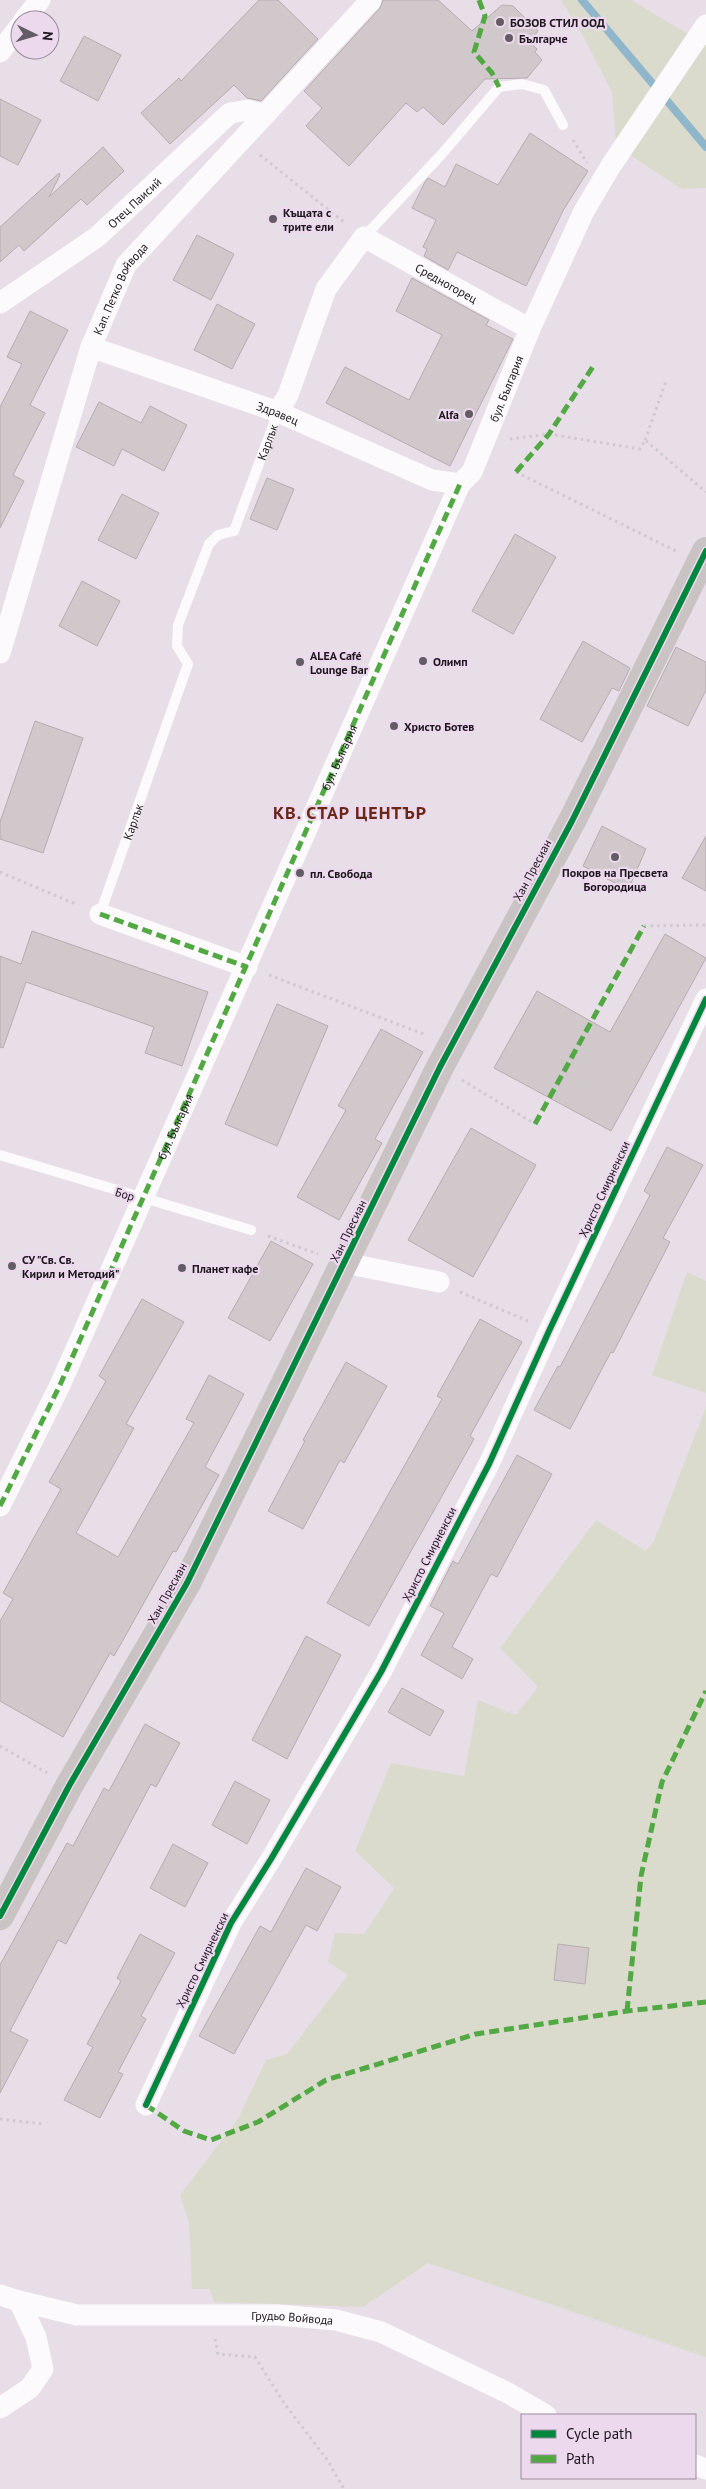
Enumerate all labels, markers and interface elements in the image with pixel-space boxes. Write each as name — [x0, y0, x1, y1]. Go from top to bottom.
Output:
north arrow — [10, 10, 60, 60]
place label: БОЗОВ СТИЛ ООД — [510, 15, 606, 30]
marker: БОЗОВ СТИЛ ООД — [494, 16, 506, 28]
text: N — [39, 31, 57, 42]
place label: Българче — [519, 31, 568, 46]
marker: Българче — [503, 32, 515, 44]
street label: Отец Паисий — [104, 174, 164, 231]
place label: Къщата с трите ели — [283, 205, 334, 234]
marker: Къщата с трите ели — [267, 213, 279, 225]
street label: Кап. Петко Войвода — [90, 239, 151, 337]
street label: Средногорец — [413, 260, 480, 306]
street label: бул. България — [486, 353, 526, 424]
street label: Здравец — [255, 398, 302, 428]
place label: Alfa — [438, 407, 459, 422]
marker: Alfa — [463, 408, 475, 420]
street label: Карлък — [253, 422, 281, 462]
place label: ALEA Café Lounge Bar — [310, 648, 369, 677]
place label: Олимп — [433, 654, 468, 669]
marker: Олимп — [417, 655, 429, 667]
marker: ALEA Café Lounge Bar — [294, 656, 306, 668]
place label: Христо Ботев — [404, 719, 474, 734]
marker: Христо Ботев — [388, 720, 400, 732]
street label: бул. България — [318, 722, 360, 792]
street label: Карлък — [119, 801, 146, 842]
district label: КВ. СТАР ЦЕНТЪР — [273, 801, 427, 824]
street label: Хан Пресиан — [509, 837, 555, 903]
marker: Покров на Пресвета Богородица — [609, 851, 621, 863]
place label: Покров на Пресвета Богородица — [562, 865, 668, 894]
place label: пл. Свобода — [310, 866, 372, 881]
marker: пл. Свобода — [294, 867, 306, 879]
street label: бул. България — [154, 1091, 196, 1162]
street label: Христо Смирненски — [575, 1139, 633, 1239]
street label: Бор — [113, 1184, 137, 1204]
street label: Хан Пресиан — [326, 1197, 370, 1265]
place label: СУ "Св. Св. Кирил и Методий" — [22, 1252, 120, 1281]
marker: СУ "Св. Св. Кирил и Методий" — [6, 1260, 18, 1272]
place label: Планет кафе — [192, 1261, 258, 1276]
marker: Планет кафе — [176, 1262, 188, 1274]
street label: Христо Смирненски — [399, 1504, 459, 1604]
street label: Хан Пресиан — [144, 1560, 190, 1626]
street label: Христо Смирненски — [172, 1910, 232, 2010]
street label: Грудьо Войвода — [251, 2308, 334, 2327]
legend — [521, 2414, 696, 2479]
text: Cycle path — [566, 2424, 632, 2443]
text: Path — [566, 2449, 595, 2468]

